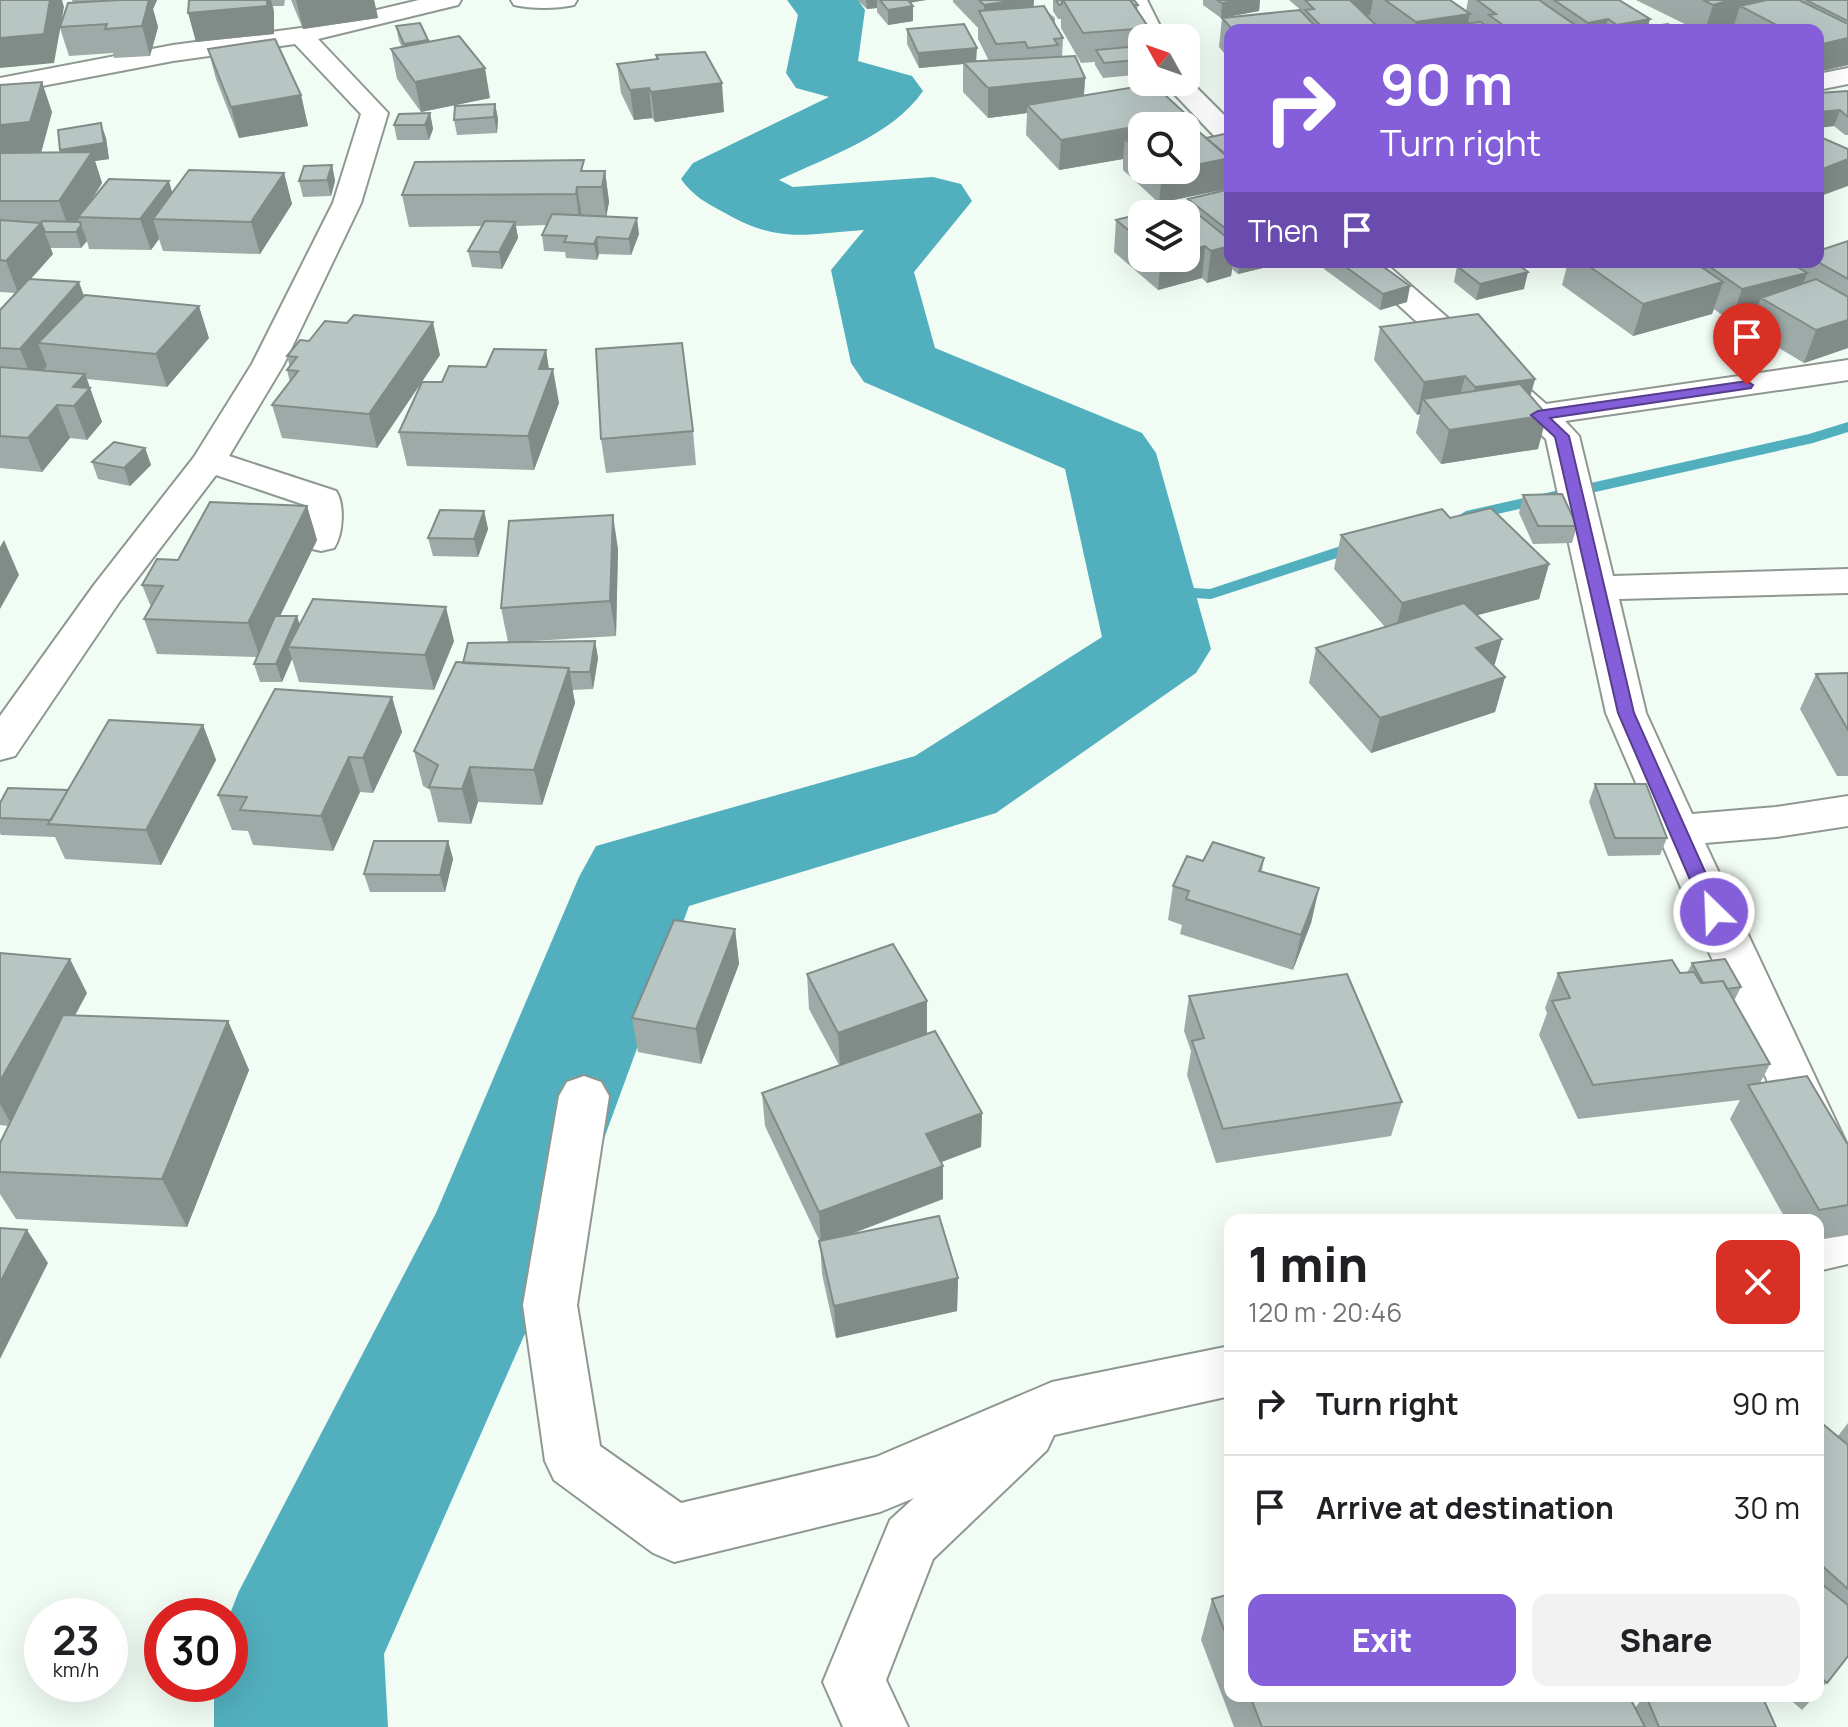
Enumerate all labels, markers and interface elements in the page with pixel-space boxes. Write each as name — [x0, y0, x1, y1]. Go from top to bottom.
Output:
north arrow — [1128, 24, 1200, 96]
map controls — [1128, 24, 1200, 272]
text: 90 m — [1380, 45, 1513, 122]
icon: right — [1248, 56, 1352, 160]
button: search — [1128, 112, 1200, 184]
text: Turn right — [1380, 118, 1541, 167]
button: layers — [1128, 200, 1200, 272]
icon: arrive — [1335, 208, 1379, 252]
text: Then — [1248, 210, 1319, 251]
pin — [1713, 303, 1781, 385]
icon: arrive — [1725, 315, 1769, 359]
position arrow — [1672, 870, 1756, 954]
text: 1 min — [1248, 1231, 1368, 1296]
button: close — [1716, 1240, 1800, 1324]
text: 120 m · 20:46 — [1248, 1294, 1402, 1330]
icon: right — [1248, 1381, 1292, 1425]
text: Turn right — [1316, 1383, 1459, 1424]
text: 90 m — [1732, 1383, 1800, 1424]
icon: arrive — [1248, 1485, 1292, 1529]
text: Arrive at destination — [1316, 1487, 1614, 1528]
text: 30 m — [1734, 1487, 1800, 1528]
button: Exit — [1248, 1594, 1516, 1686]
button: Share — [1532, 1594, 1800, 1686]
speed limit sign: 30 — [144, 1598, 248, 1702]
text: 23 — [52, 1612, 100, 1667]
text: km/h — [53, 1656, 99, 1683]

